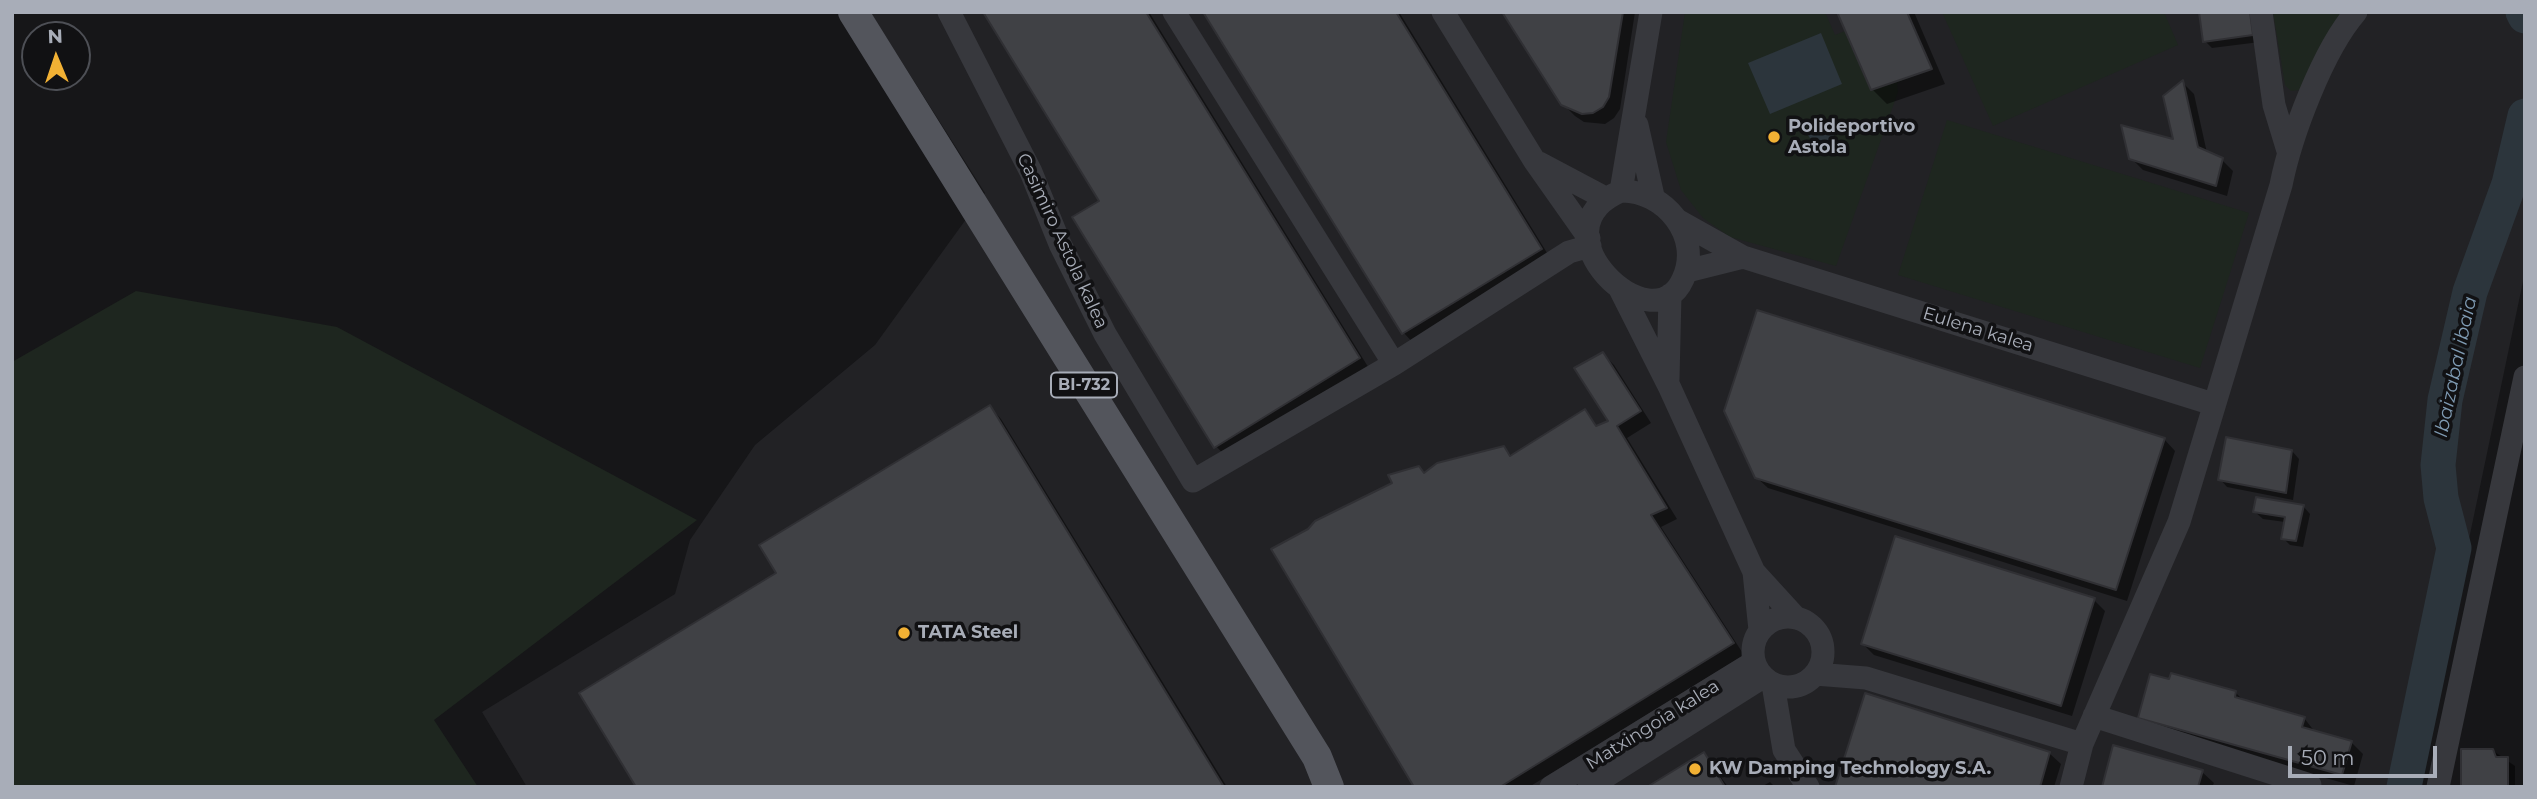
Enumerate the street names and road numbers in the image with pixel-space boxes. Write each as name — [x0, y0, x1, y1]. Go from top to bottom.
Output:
street label: Casimiro Astola kalea — [1012, 150, 1112, 332]
street label: Eulena kalea — [1920, 303, 2036, 357]
road number: BI-732 — [1051, 372, 1117, 398]
street label: Matxingoia kalea — [1582, 675, 1724, 775]

